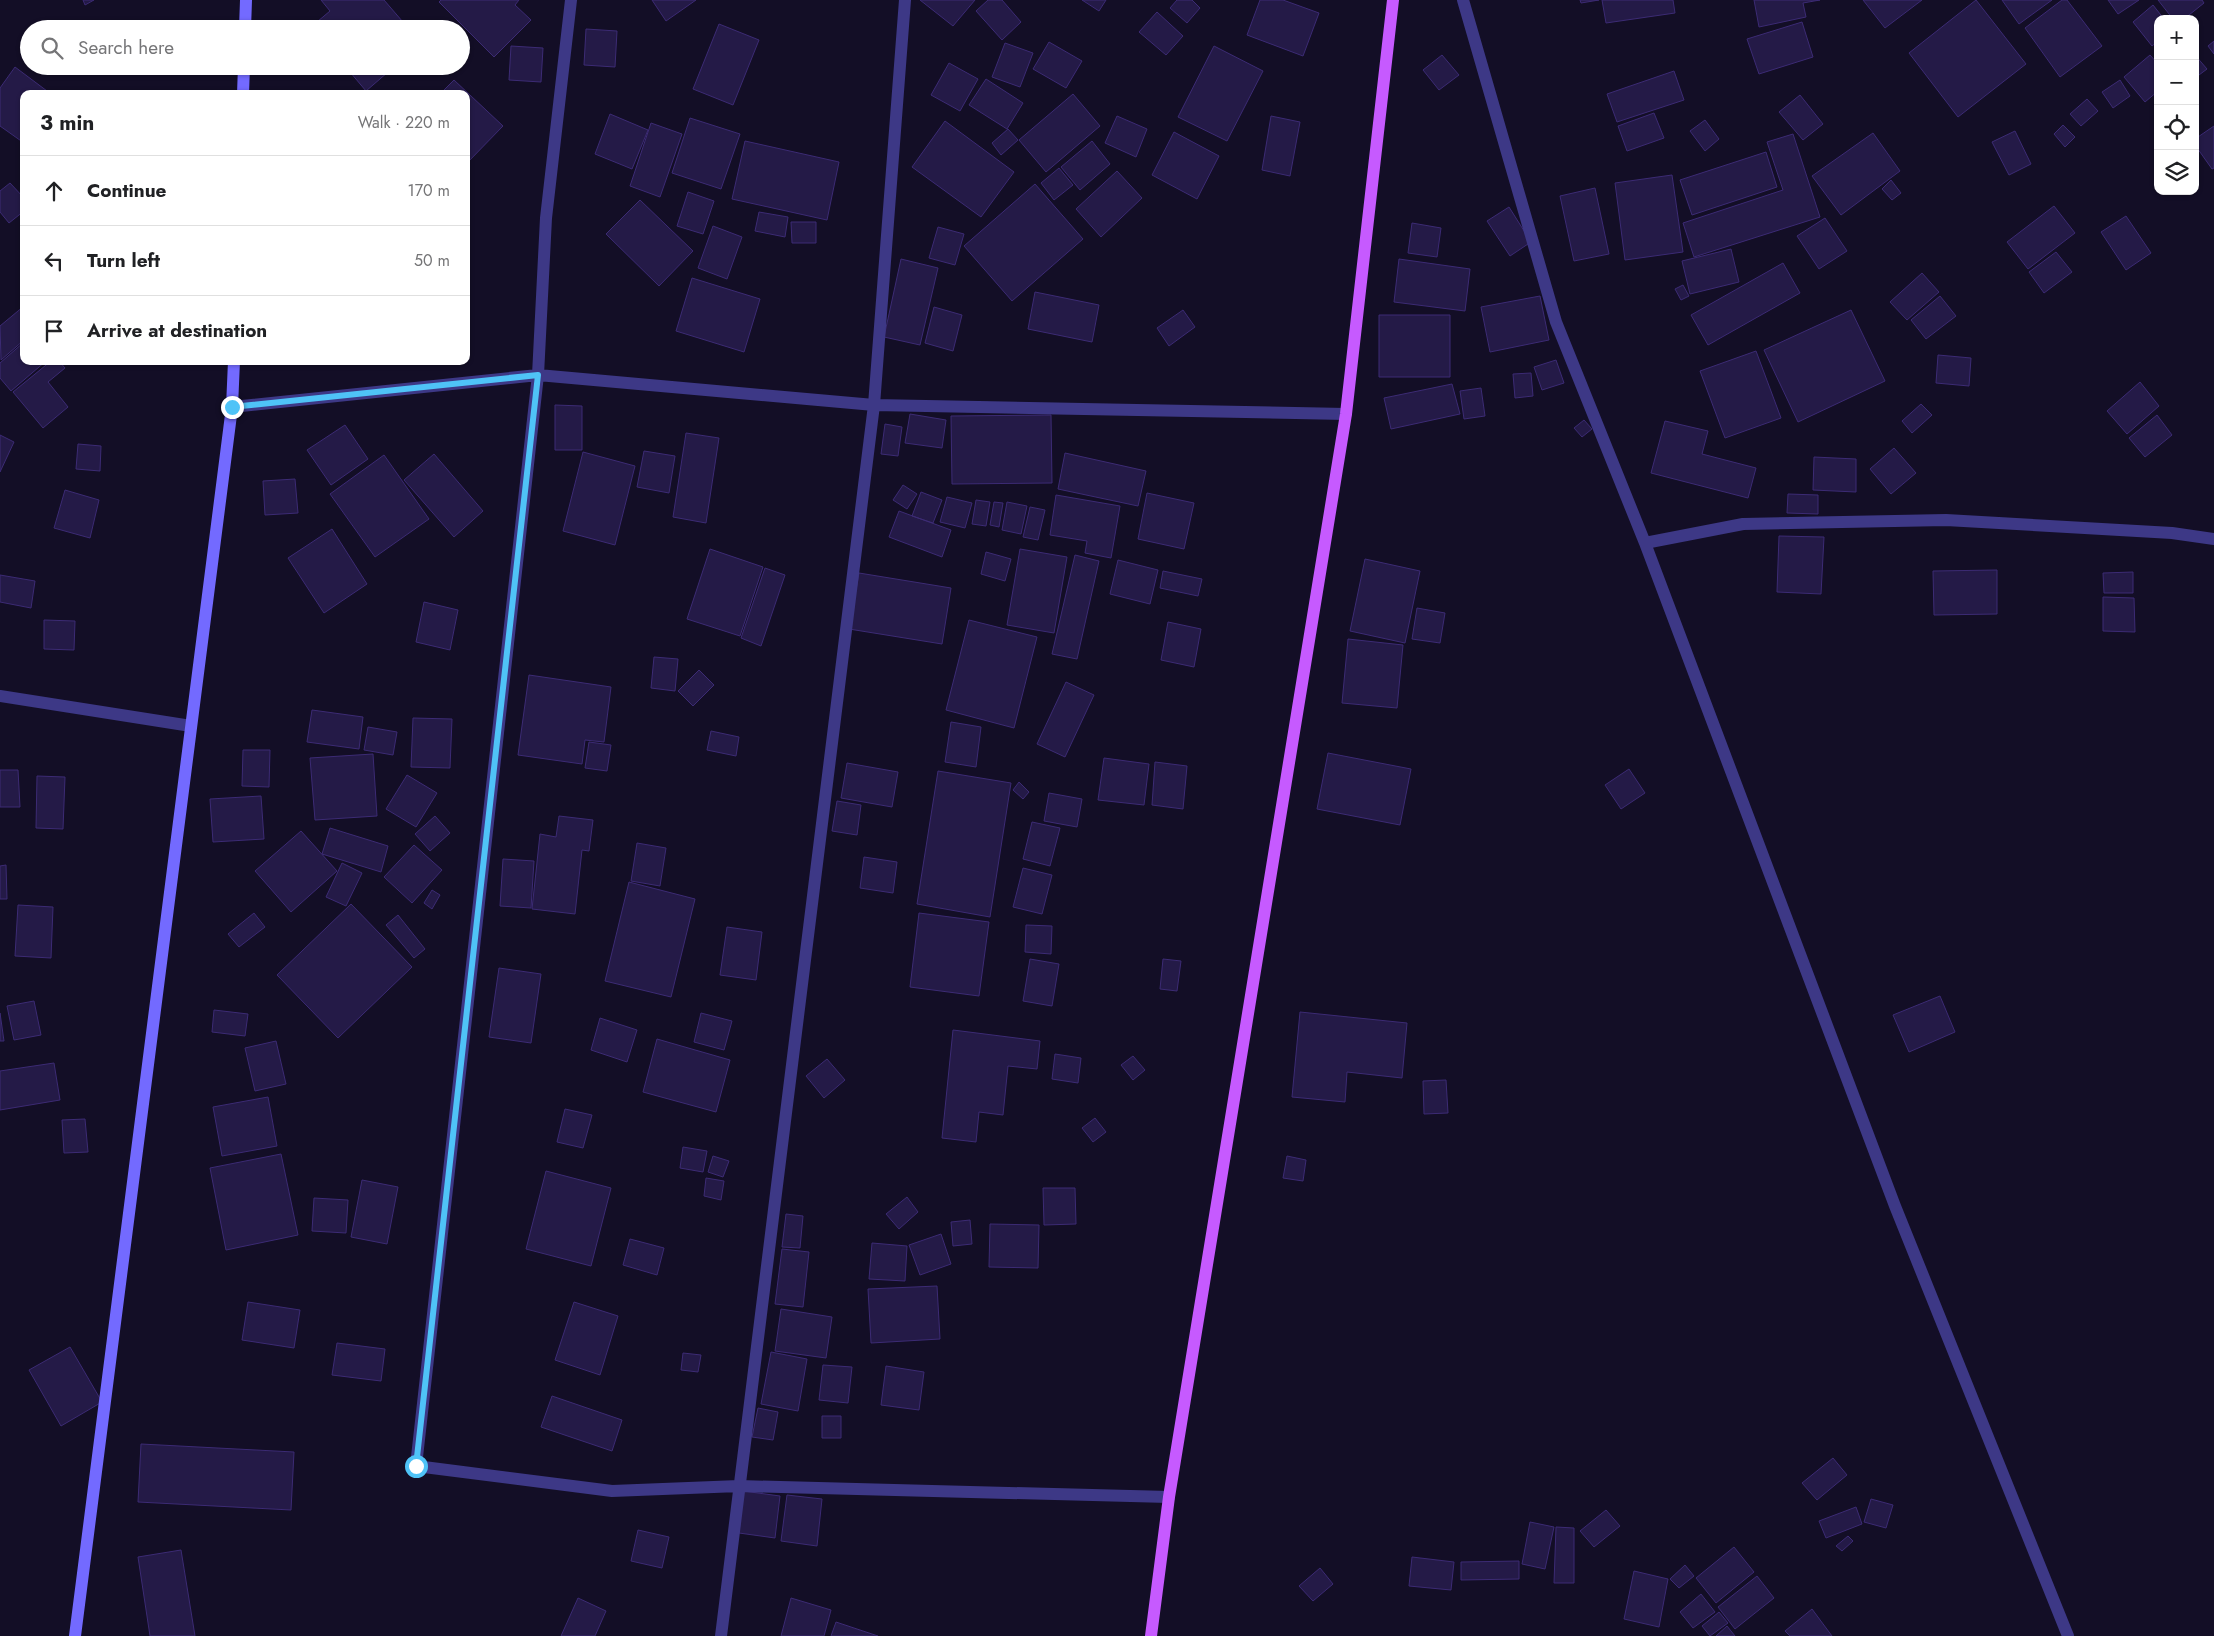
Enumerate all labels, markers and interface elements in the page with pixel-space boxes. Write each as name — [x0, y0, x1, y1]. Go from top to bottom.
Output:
map controls — [2154, 15, 2199, 195]
button: + — [2154, 15, 2199, 60]
search box — [20, 20, 470, 75]
icon: search — [38, 34, 66, 62]
text: Search here — [78, 34, 174, 61]
button: − — [2154, 60, 2199, 105]
button: locate — [2154, 105, 2199, 150]
text: 3 min — [40, 108, 94, 138]
text: Walk · 220 m — [358, 111, 450, 134]
button: layers — [2154, 150, 2199, 195]
icon: ahead — [40, 177, 68, 205]
text: Continue — [87, 177, 166, 204]
text: 170 m — [408, 179, 450, 202]
icon: left — [40, 247, 68, 275]
text: Turn left — [87, 247, 160, 274]
text: 50 m — [414, 249, 450, 272]
icon: arrive — [40, 317, 68, 345]
text: Arrive at destination — [87, 317, 267, 344]
route end — [221, 396, 244, 419]
route start — [405, 1455, 428, 1478]

